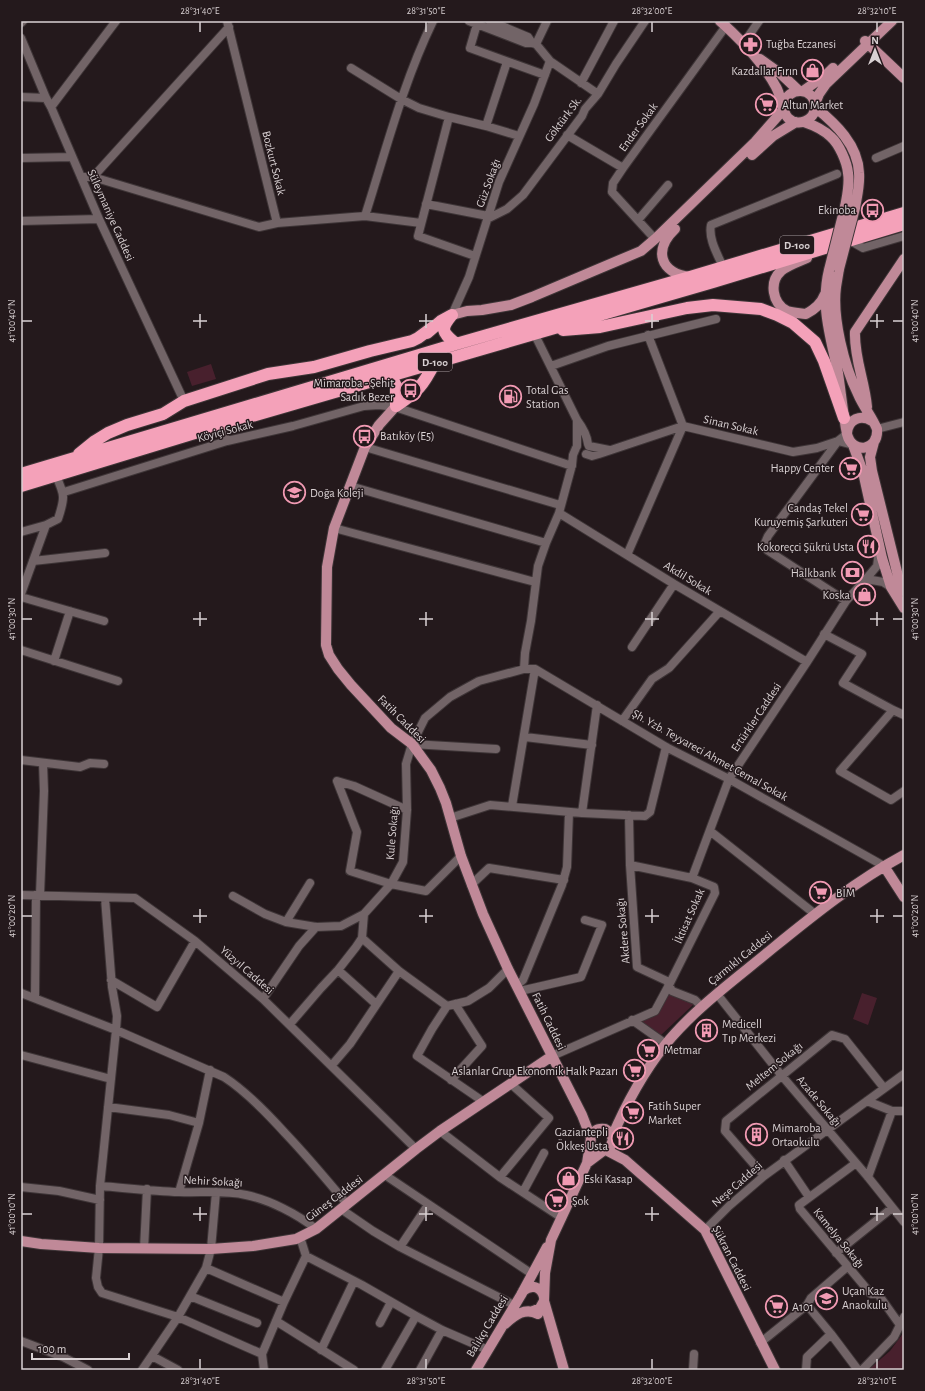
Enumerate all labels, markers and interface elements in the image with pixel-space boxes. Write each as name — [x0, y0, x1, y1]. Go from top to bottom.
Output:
text: 28°31'40"E — [180, 6, 220, 16]
text: 28°31'50"E — [407, 6, 445, 16]
text: 28°32'00"E — [632, 6, 673, 16]
text: 28°32'10"E — [858, 6, 897, 16]
north arrow — [855, 30, 895, 70]
pharmacy icon: Tuğba Eczanesi — [737, 31, 763, 57]
text: N — [871, 35, 879, 46]
place label: Tuğba Eczanesi — [766, 38, 836, 50]
shop icon: Kazdallar Fırın — [800, 58, 826, 84]
place label: Kazdallar Fırın — [731, 65, 798, 77]
supermarket icon: Altun Market — [753, 92, 779, 118]
street label: Göktürk Sk. — [542, 94, 584, 144]
place label: Altun Market — [782, 99, 843, 111]
street label: Ender Sokak — [616, 100, 660, 154]
street label: Bozkurt Sokak — [260, 130, 288, 197]
street label: Güz Sokağı — [474, 157, 502, 209]
street label: Süleymaniye Caddesi — [84, 167, 137, 263]
bus stop icon: Ekinoba — [859, 197, 885, 223]
place label: Ekinoba — [818, 204, 856, 216]
road number: D-100 — [780, 236, 814, 254]
text: 41°00'40"N — [7, 299, 17, 343]
text: 41°00'40"N — [910, 299, 920, 343]
road number: D-100 — [418, 353, 452, 371]
place label: Mimaroba - Şehit Sadık Bezer — [314, 377, 394, 403]
bus stop icon: Mimaroba - Şehit Sadık Bezer — [397, 377, 423, 403]
fuel station icon: Total Gas Station — [498, 384, 524, 410]
place label: Total Gas Station — [526, 384, 568, 410]
street label: Sinan Sokak — [702, 413, 760, 437]
street label: Köyiçi Sokak — [196, 418, 255, 445]
bus stop icon: Batıköy (E5) — [351, 423, 377, 449]
place label: Batıköy (E5) — [380, 430, 435, 443]
supermarket icon: Happy Center — [837, 455, 863, 481]
place label: Happy Center — [771, 462, 834, 475]
school or university icon: Doğa Koleji — [282, 480, 308, 506]
place label: Doğa Koleji — [310, 487, 364, 500]
place label: Candaş Tekel Kuruyemiş Şarkuteri — [754, 502, 848, 529]
supermarket icon: Candaş Tekel Kuruyemiş Şarkuteri — [850, 502, 876, 528]
restaurant icon: Kokoreçci Şükrü Usta — [856, 534, 882, 560]
place label: Kokoreçci Şükrü Usta — [757, 541, 854, 553]
street label: Akdil Sokak — [662, 559, 715, 597]
bank icon: Halkbank — [839, 560, 865, 586]
place label: Halkbank — [791, 567, 837, 579]
shop icon: Koska — [852, 582, 878, 608]
place label: Koska — [823, 589, 850, 601]
text: 41°00'30"N — [7, 598, 17, 640]
text: 41°00'30"N — [910, 598, 920, 640]
street label: Ertürkler Caddesi — [729, 680, 783, 754]
street label: Fatih Caddesi — [376, 693, 428, 745]
street label: Şh. Yzb. Teyyareci Ahmet Cemal Sokak — [630, 707, 790, 804]
street label: Kule Sokağı — [384, 806, 400, 860]
supermarket icon: BİM — [807, 880, 833, 906]
street label: İktisat Sokak — [671, 886, 707, 945]
place label: BİM — [836, 886, 855, 899]
text: 41°00'20"N — [7, 895, 17, 937]
text: 41°00'20"N — [910, 895, 920, 937]
street label: Akdere Sokağı — [614, 898, 632, 964]
street label: Çarmıklı Caddesi — [706, 929, 774, 987]
street label: Yüzyıl Caddesi — [217, 944, 276, 997]
street label: Fatih Caddesi — [530, 990, 568, 1052]
building icon: Medicell Tıp Merkezi — [693, 1018, 719, 1044]
place label: Medicell Tıp Merkezi — [722, 1018, 776, 1044]
supermarket icon: Metmar — [635, 1037, 661, 1063]
street label: Meltem Sokağı — [743, 1040, 805, 1092]
place label: Metmar — [664, 1044, 702, 1056]
supermarket icon: Aslanlar Grup Ekonomik Halk Pazarı — [621, 1058, 647, 1084]
place label: Aslanlar Grup Ekonomik Halk Pazarı — [451, 1065, 618, 1077]
street label: Azade Sokağı — [794, 1073, 844, 1129]
supermarket icon: Fatih Super Market — [620, 1100, 646, 1126]
place label: Fatih Super Market — [648, 1100, 701, 1126]
building icon: Mimaroba Ortaokulu — [743, 1122, 769, 1148]
place label: Mimaroba Ortaokulu — [772, 1122, 821, 1148]
place label: Gaziantepli Ökkeş Usta — [555, 1126, 608, 1152]
restaurant icon: Gaziantepli Ökkeş Usta — [610, 1126, 636, 1152]
street label: Neşe Caddesi — [709, 1159, 765, 1209]
shop icon: Eski Kasap — [555, 1166, 581, 1192]
street label: Nehir Sokağı — [183, 1173, 243, 1189]
street label: Güneş Caddesi — [303, 1173, 365, 1223]
place label: Eski Kasap — [584, 1173, 633, 1185]
supermarket icon: Şok — [543, 1188, 569, 1214]
text: 41°00'10"N — [7, 1193, 17, 1235]
text: 41°00'10"N — [910, 1193, 920, 1235]
place label: Şok — [572, 1195, 589, 1207]
street label: Kamelya Sokağı — [811, 1206, 867, 1271]
street label: Şükran Caddesi — [710, 1223, 754, 1293]
school or university icon: Uçan Kaz Anaokulu — [814, 1285, 840, 1311]
place label: Uçan Kaz Anaokulu — [842, 1285, 887, 1311]
street label: Balıkçı Caddesi — [464, 1293, 510, 1359]
supermarket icon: A101 — [763, 1294, 789, 1320]
place label: A101 — [792, 1301, 814, 1313]
scale bar — [32, 1335, 129, 1361]
text: 100 m — [38, 1343, 66, 1355]
text: 28°31'40"E — [180, 1376, 220, 1386]
text: 28°31'50"E — [407, 1376, 445, 1386]
text: 28°32'00"E — [632, 1376, 673, 1386]
text: 28°32'10"E — [858, 1376, 897, 1386]

